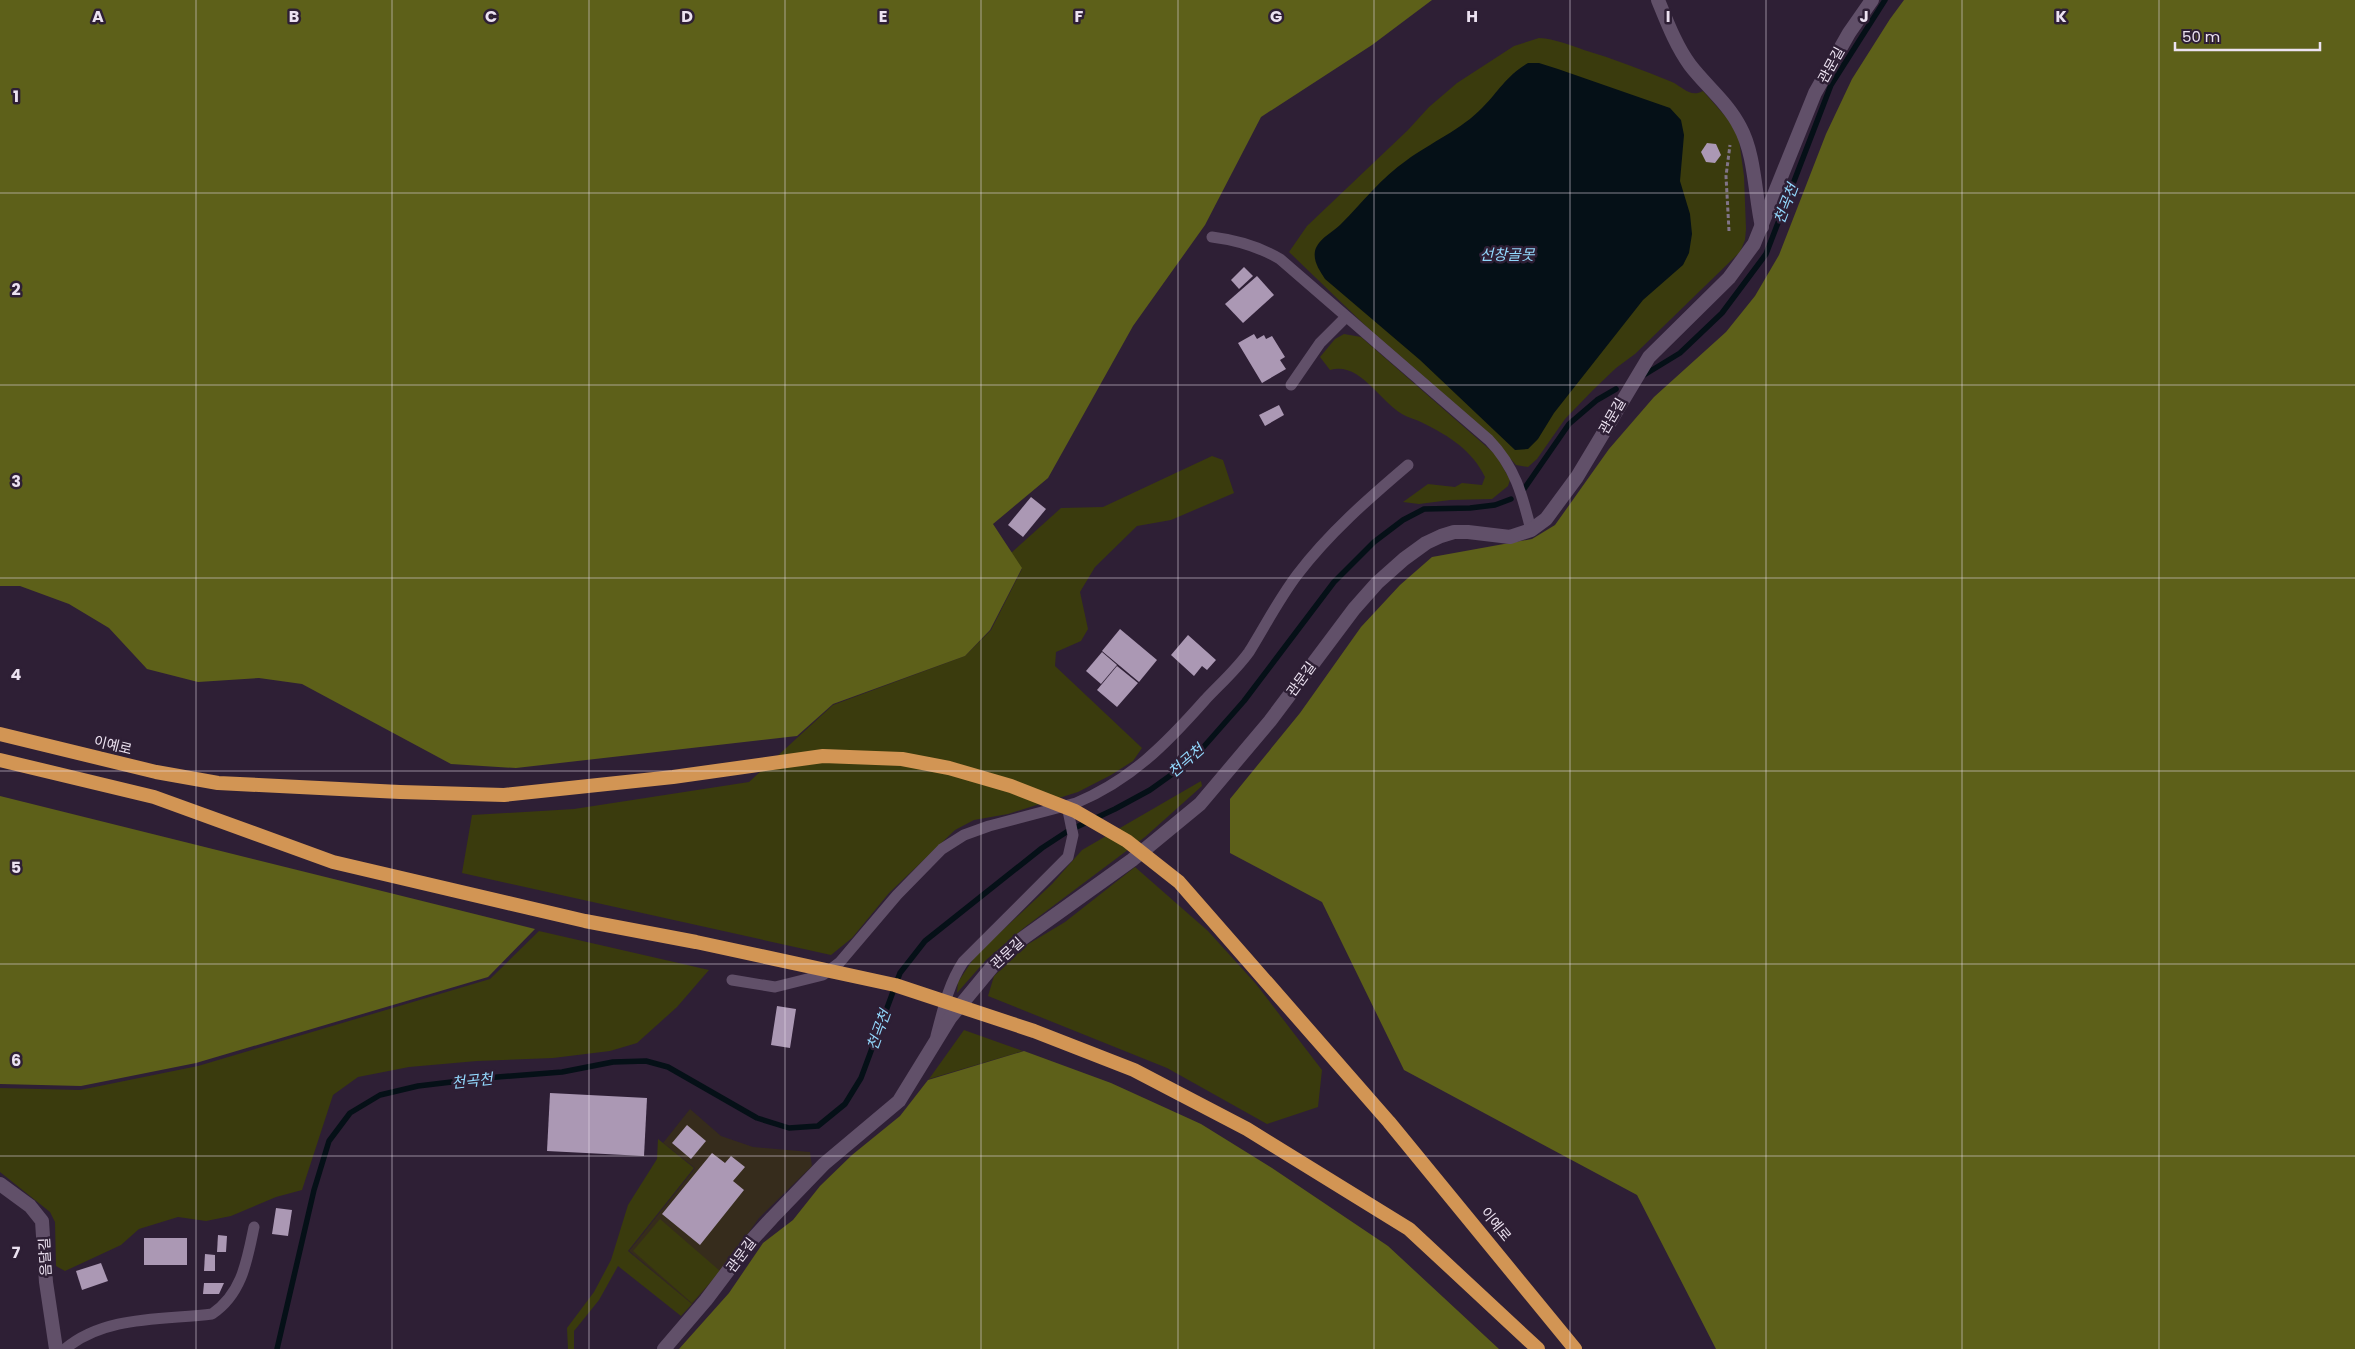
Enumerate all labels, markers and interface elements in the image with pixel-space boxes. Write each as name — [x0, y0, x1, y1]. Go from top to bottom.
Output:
text: A — [92, 5, 104, 28]
text: B — [289, 5, 299, 28]
text: C — [485, 5, 497, 28]
text: D — [681, 5, 693, 28]
text: E — [879, 5, 887, 28]
text: F — [1075, 5, 1084, 28]
text: G — [1270, 5, 1282, 28]
text: H — [1466, 5, 1478, 28]
text: I — [1666, 5, 1670, 28]
text: J — [1859, 5, 1869, 28]
text: K — [2055, 5, 2067, 28]
scale bar — [2175, 20, 2320, 52]
text: 50 m — [2182, 26, 2220, 47]
street label: 관문길 — [1813, 43, 1849, 87]
text: 1 — [13, 85, 19, 108]
water label: 천곡천 — [1768, 179, 1804, 227]
water label: 선창골못 — [1479, 244, 1536, 265]
text: 2 — [11, 278, 21, 301]
street label: 관문길 — [1594, 394, 1630, 438]
text: 3 — [11, 470, 21, 493]
street label: 관문길 — [1282, 657, 1320, 701]
text: 4 — [11, 663, 22, 686]
street label: 이예로 — [92, 731, 134, 759]
water label: 천곡천 — [1163, 738, 1210, 782]
text: 5 — [11, 856, 21, 879]
street label: 관문길 — [986, 933, 1028, 973]
water label: 천곡천 — [862, 1005, 896, 1053]
text: 6 — [11, 1049, 21, 1072]
water label: 천곡천 — [450, 1068, 496, 1093]
street label: 이예로 — [1476, 1203, 1516, 1245]
street label: 관문길 — [721, 1234, 761, 1276]
street label: 음달길 — [34, 1237, 56, 1277]
text: 7 — [12, 1241, 21, 1264]

